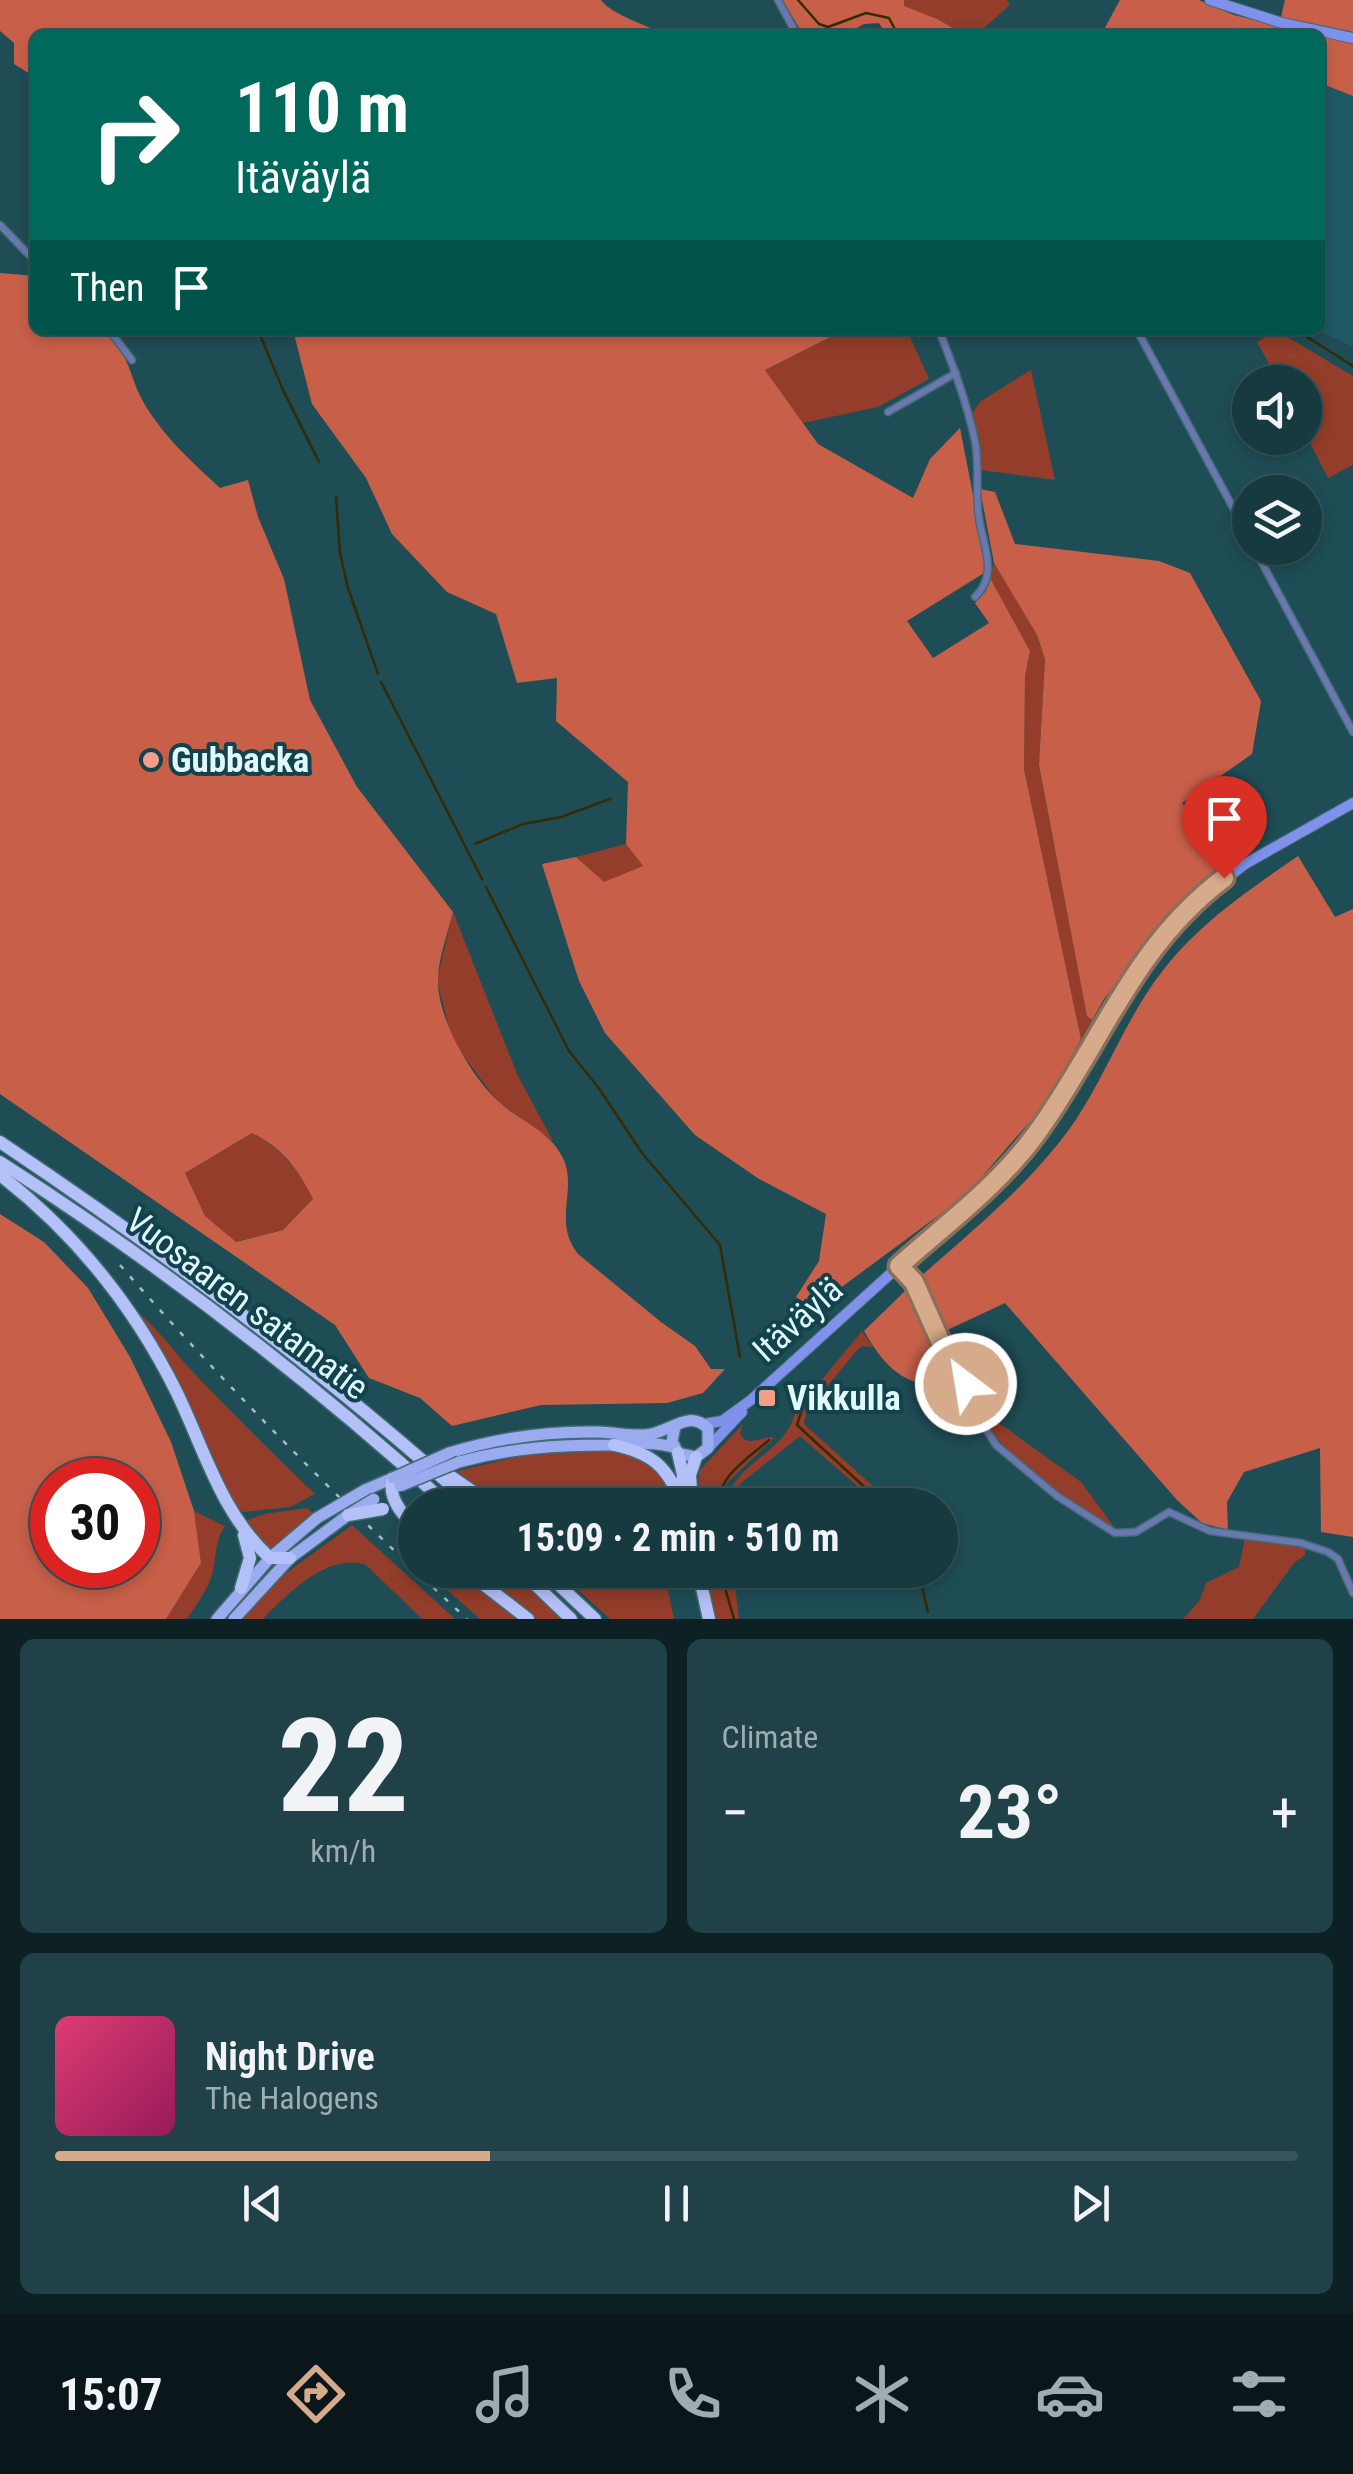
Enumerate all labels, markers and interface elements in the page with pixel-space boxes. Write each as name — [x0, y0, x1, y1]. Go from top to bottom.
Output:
text: 110 m — [235, 67, 409, 149]
icon: right — [70, 70, 200, 200]
text: Itäväylä — [235, 151, 372, 204]
icon: arrive — [164, 260, 219, 315]
text: Then — [70, 266, 144, 310]
map controls — [1232, 365, 1322, 565]
button: sound — [1232, 365, 1322, 455]
button: layers — [1232, 475, 1322, 565]
place label: Gubbacka — [171, 740, 309, 781]
marker: Gubbacka — [140, 749, 162, 771]
pin — [1182, 776, 1267, 879]
icon: arrive — [1197, 791, 1252, 846]
street label: Vuosaaren satamatie — [118, 1200, 376, 1408]
street label: Itäväylä — [745, 1269, 851, 1371]
position arrow — [914, 1332, 1018, 1436]
place label: Vikkulla — [787, 1378, 901, 1419]
marker: Vikkulla — [756, 1387, 778, 1409]
speed limit sign: 30 — [30, 1458, 160, 1588]
text: 15:09 · 2 min · 510 m — [517, 1516, 839, 1560]
text: 22 — [278, 1690, 409, 1843]
text: Climate — [722, 1718, 818, 1756]
text: 23° — [957, 1768, 1062, 1856]
text: − — [722, 1781, 749, 1845]
text: + — [1271, 1781, 1298, 1845]
text: km/h — [310, 1832, 376, 1870]
text: Night Drive — [205, 2035, 375, 2079]
text: The Halogens — [205, 2079, 379, 2117]
icon: previous — [235, 2176, 290, 2231]
icon: pause — [649, 2176, 704, 2231]
icon: next — [1063, 2176, 1118, 2231]
icon: directions — [281, 2359, 351, 2429]
icon: music — [470, 2359, 540, 2429]
icon: phone — [658, 2359, 728, 2429]
icon: climate — [847, 2359, 917, 2429]
icon: car — [1035, 2359, 1105, 2429]
icon: filters — [1224, 2359, 1294, 2429]
text: 15:07 — [59, 2368, 163, 2421]

